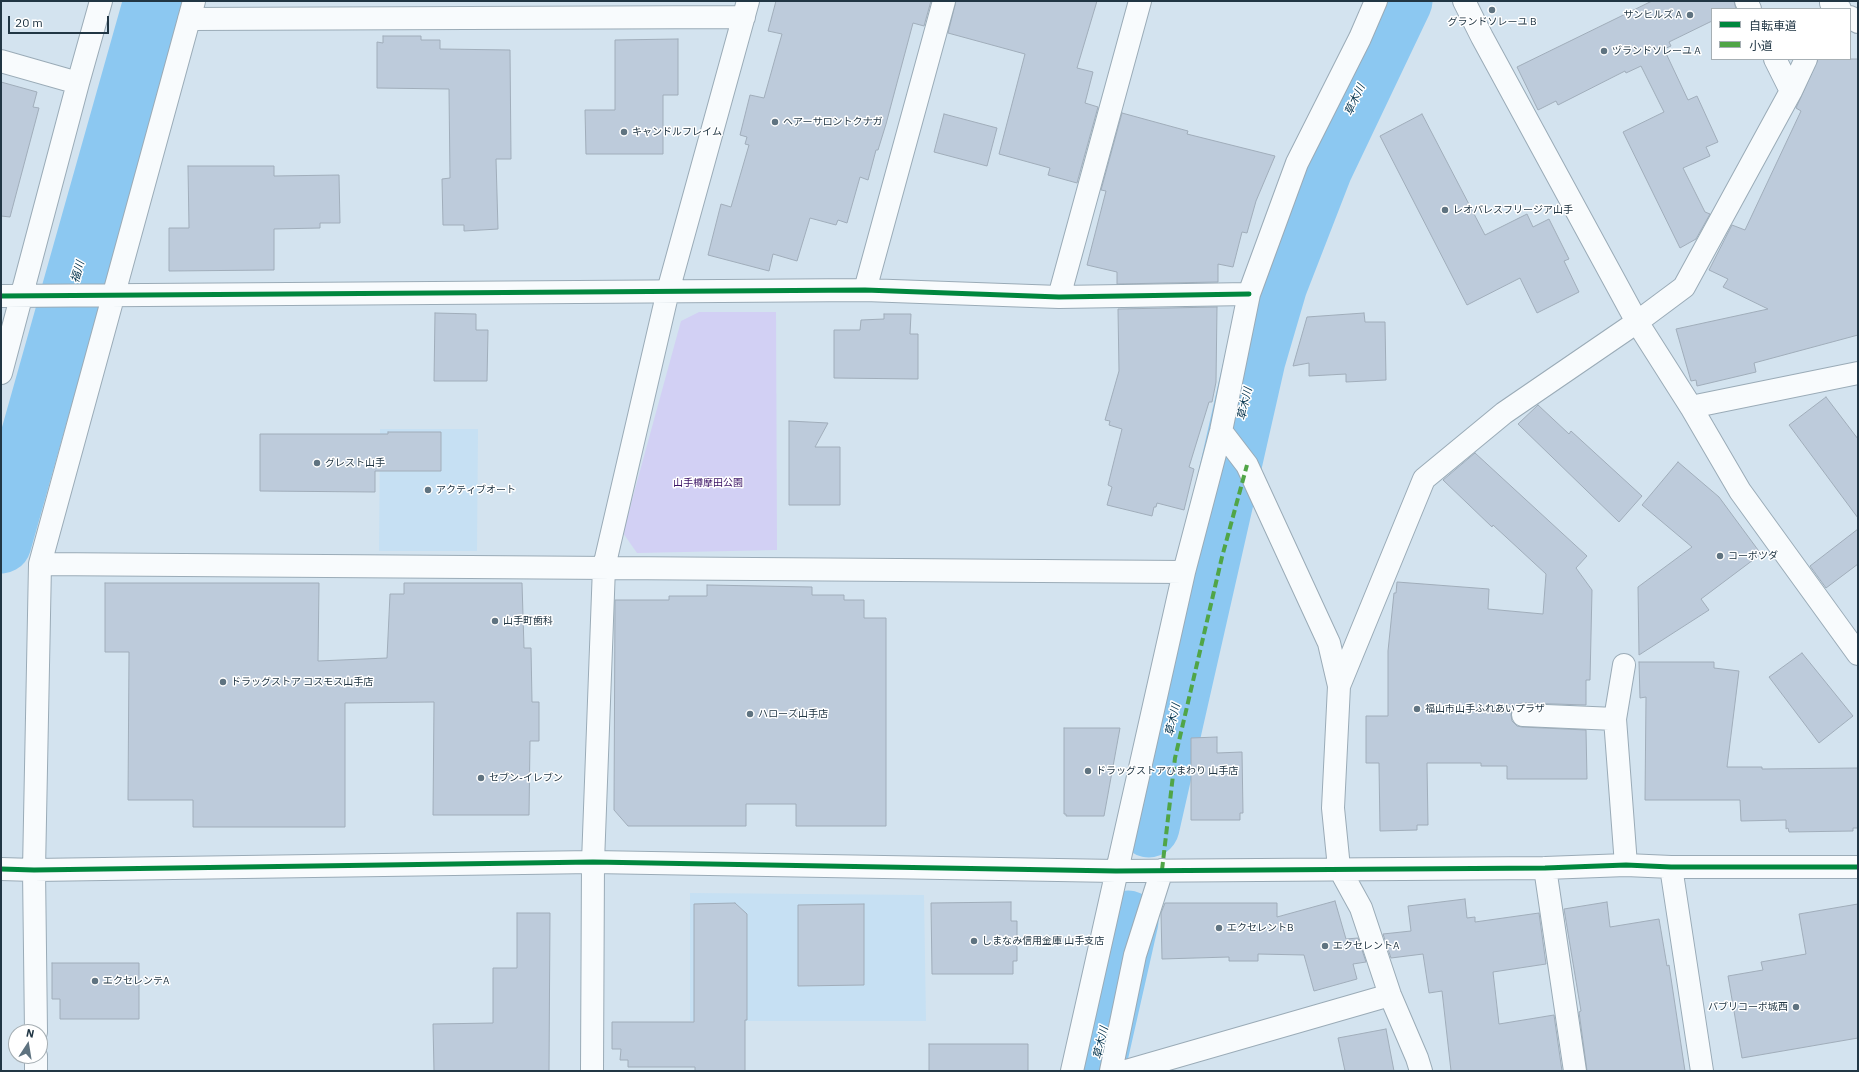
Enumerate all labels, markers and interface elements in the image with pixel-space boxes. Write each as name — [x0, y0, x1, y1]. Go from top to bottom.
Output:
marker: グランドソレーユ B — [1487, 5, 1497, 15]
scale bar — [10, 8, 111, 34]
legend — [1711, 8, 1851, 60]
place label: サンヒルズ A — [1623, 9, 1682, 21]
marker: サンヒルズ A — [1685, 10, 1695, 20]
text: 20 m — [15, 15, 43, 30]
place label: グランドソレーユ B — [1448, 16, 1536, 28]
text: 自転車道 — [1749, 18, 1797, 33]
text: 小道 — [1749, 38, 1773, 53]
place label: ヅランドソレーユ A — [1612, 45, 1701, 57]
marker: ヅランドソレーユ A — [1599, 46, 1609, 56]
water label: 草木川 — [1342, 82, 1368, 118]
place label: ヘアーサロントクナガ — [783, 116, 882, 128]
marker: ヘアーサロントクナガ — [770, 117, 780, 127]
place label: キャンドルフレイム — [632, 126, 722, 138]
marker: キャンドルフレイム — [619, 127, 629, 137]
place label: レオパレスフリージア山手 — [1453, 204, 1573, 216]
marker: レオパレスフリージア山手 — [1440, 205, 1450, 215]
water label: 福川 — [69, 260, 87, 284]
water label: 草木川 — [1235, 386, 1255, 422]
place label: グレスト山手 — [325, 457, 385, 469]
marker: グレスト山手 — [312, 458, 322, 468]
park label: 山手樽摩田公園 — [673, 477, 743, 489]
place label: アクティブオート — [436, 484, 516, 496]
marker: アクティブオート — [423, 485, 433, 495]
place label: コーポツダ — [1728, 550, 1778, 562]
marker: コーポツダ — [1715, 551, 1725, 561]
place label: 山手町歯科 — [503, 615, 553, 627]
marker: 山手町歯科 — [490, 616, 500, 626]
place label: ドラッグストア コスモス山手店 — [231, 676, 373, 688]
marker: ドラッグストア コスモス山手店 — [218, 677, 228, 687]
water label: 草木川 — [1163, 702, 1183, 738]
place label: 福山市山手ふれあいプラザ — [1425, 703, 1545, 715]
marker: 福山市山手ふれあいプラザ — [1412, 704, 1422, 714]
place label: ハローズ山手店 — [758, 708, 828, 720]
marker: ハローズ山手店 — [745, 709, 755, 719]
place label: ドラッグストアひまわり 山手店 — [1096, 765, 1238, 777]
marker: ドラッグストアひまわり 山手店 — [1083, 766, 1093, 776]
place label: セブン-イレブン — [489, 772, 563, 784]
marker: セブン-イレブン — [476, 773, 486, 783]
place label: エクセレントB — [1227, 922, 1294, 934]
marker: エクセレントB — [1214, 923, 1224, 933]
place label: しまなみ信用金庫 山手支店 — [982, 935, 1104, 947]
marker: しまなみ信用金庫 山手支店 — [969, 936, 979, 946]
place label: エクセレントA — [1333, 940, 1399, 952]
marker: エクセレントA — [1320, 941, 1330, 951]
place label: エクセレンテA — [103, 975, 169, 987]
marker: エクセレンテA — [90, 976, 100, 986]
place label: パブリコーポ城西 — [1708, 1001, 1788, 1013]
marker: パブリコーポ城西 — [1791, 1002, 1801, 1012]
north arrow — [8, 1024, 48, 1064]
water label: 草木川 — [1091, 1025, 1111, 1061]
text: N — [25, 1026, 36, 1041]

